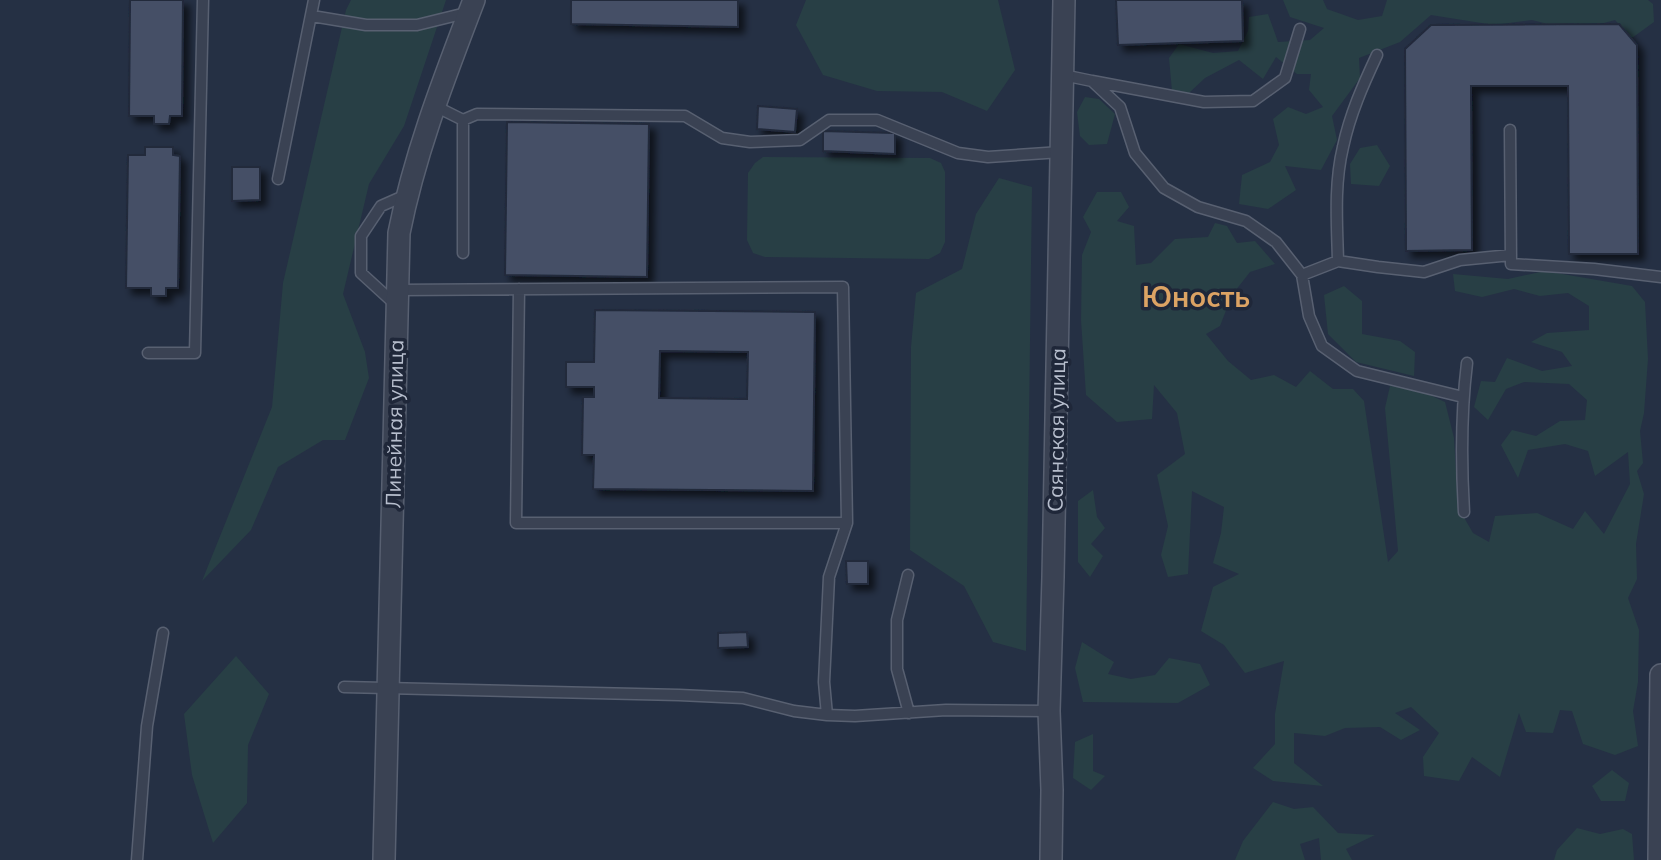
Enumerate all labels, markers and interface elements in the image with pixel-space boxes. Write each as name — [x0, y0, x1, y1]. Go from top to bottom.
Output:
district label: Юность — [1142, 279, 1250, 314]
street label: Линейная улица — [380, 339, 408, 509]
street label: Саянская улица — [1042, 348, 1070, 512]

